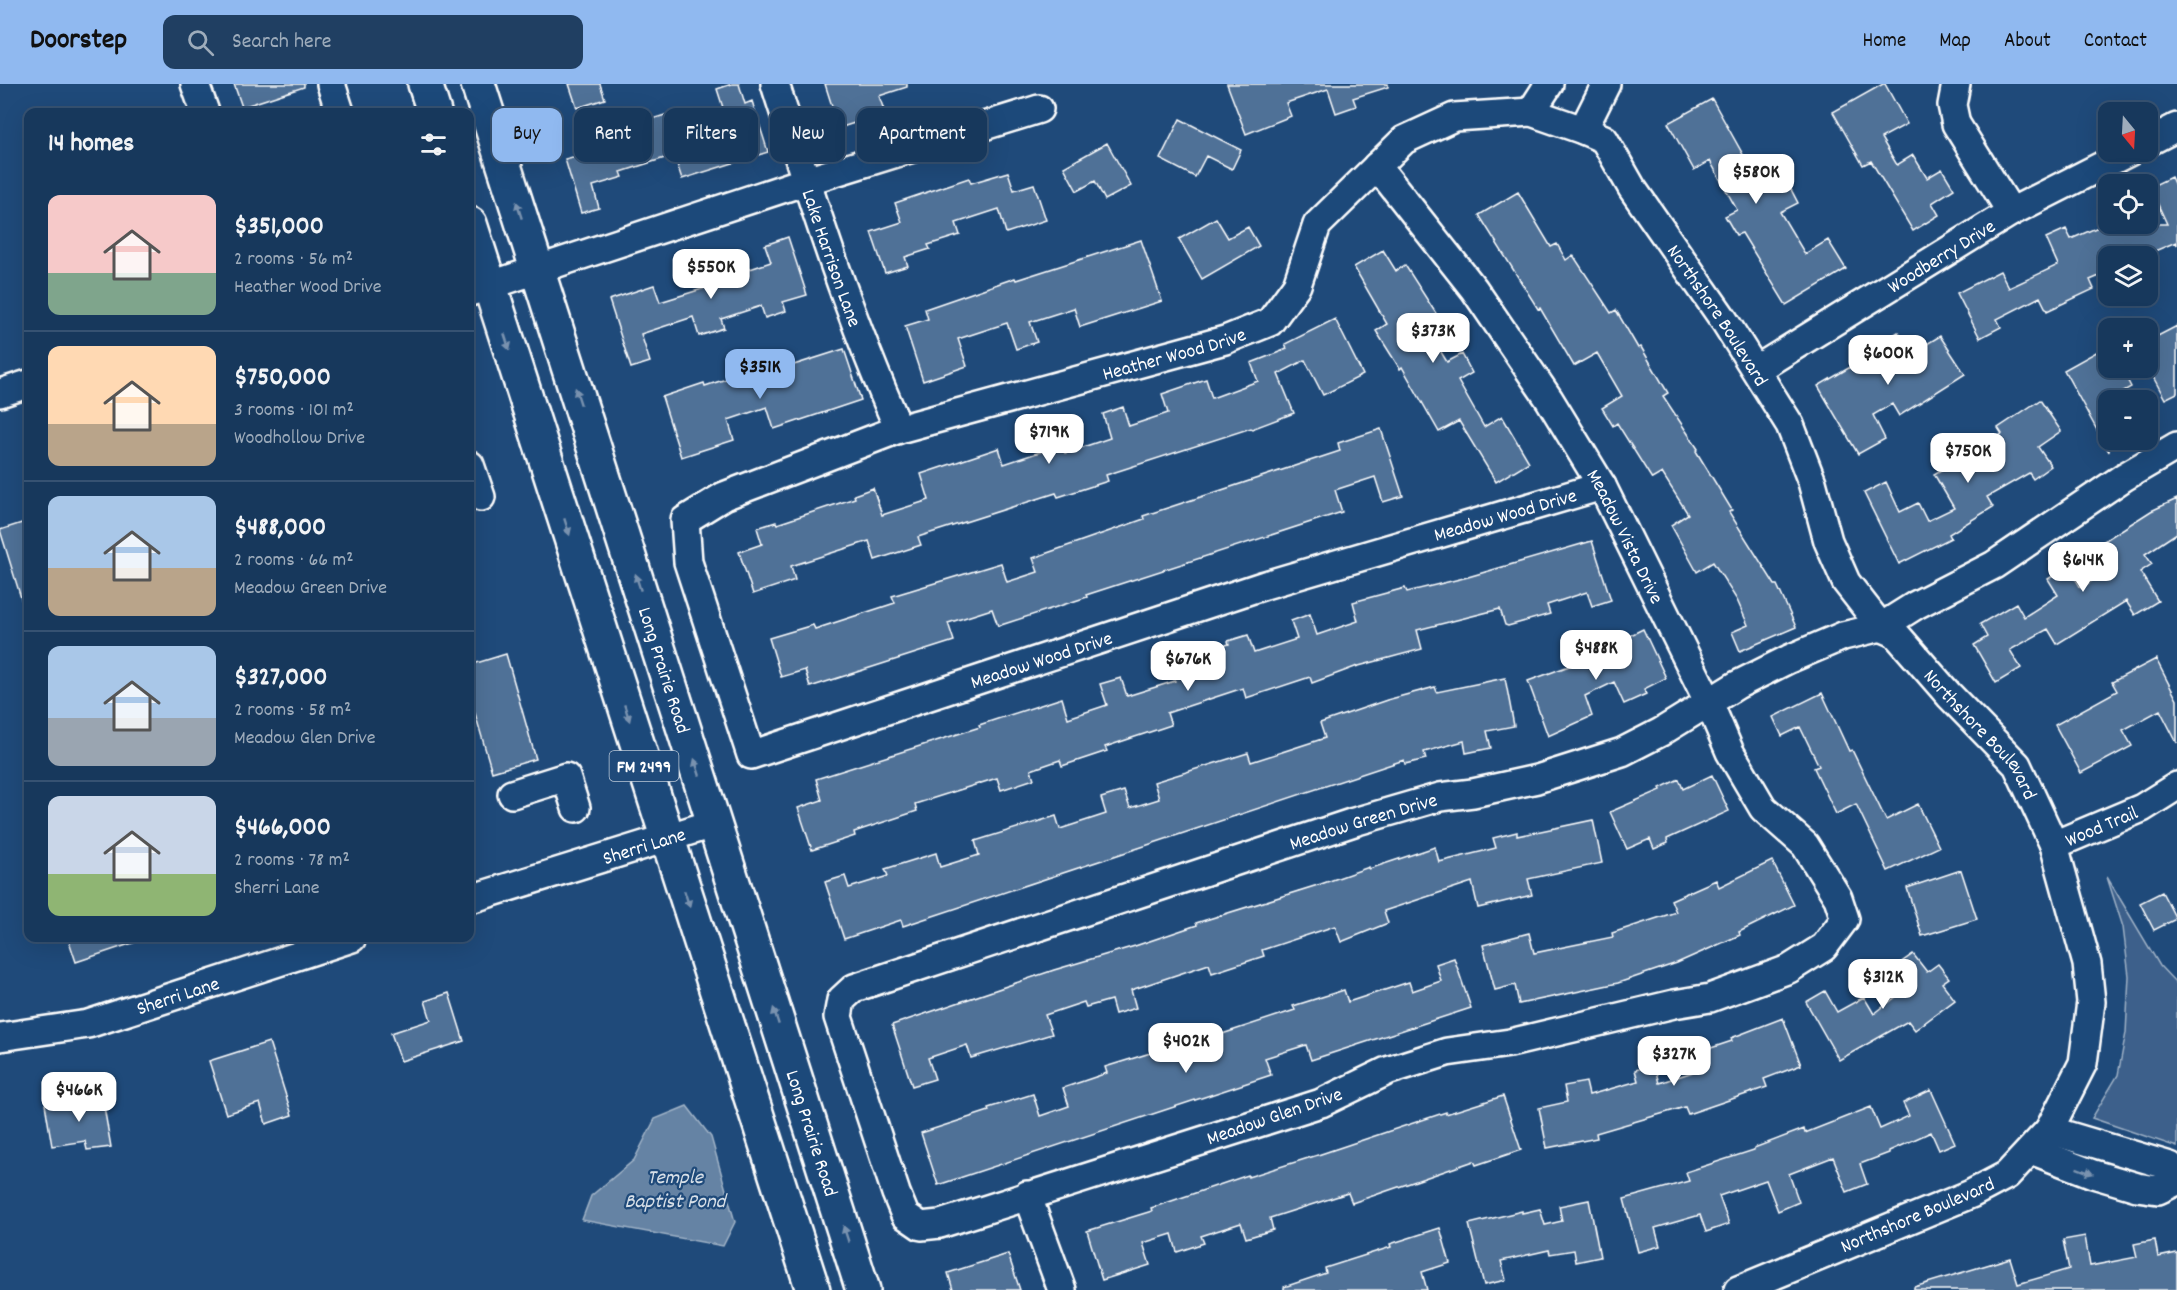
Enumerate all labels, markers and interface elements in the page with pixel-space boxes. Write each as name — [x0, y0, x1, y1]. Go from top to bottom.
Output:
search box — [163, 15, 583, 69]
text: Doorstep — [30, 22, 127, 62]
icon: search — [184, 26, 217, 59]
text: Search here — [232, 27, 332, 58]
text: Home — [1862, 27, 1906, 57]
text: Map — [1939, 27, 1971, 57]
text: About — [2004, 27, 2051, 57]
text: Contact — [2084, 27, 2147, 57]
north arrow — [2098, 102, 2158, 162]
map controls — [2098, 102, 2158, 450]
chip: Buy — [492, 108, 562, 162]
chip: Rent — [574, 108, 652, 162]
chip: Filters — [664, 108, 758, 162]
chip: New — [770, 108, 845, 162]
chip: Apartment — [857, 108, 987, 162]
text: 14 homes — [48, 126, 134, 163]
icon: filters — [417, 128, 450, 161]
pin: $580K — [1714, 154, 1798, 205]
text: $580K — [1732, 159, 1780, 187]
button: locate — [2098, 174, 2158, 234]
street label: Lake Harrison Lane — [793, 186, 867, 332]
one-way arrow — [513, 201, 523, 219]
text: $351,000 — [234, 209, 324, 246]
street label: Woodberry Drive — [1883, 214, 2002, 302]
icon: home — [96, 219, 168, 291]
street label: Northshore Boulevard — [1659, 240, 1773, 393]
text: 2 rooms · 56 m² — [234, 246, 353, 274]
button: layers — [2098, 246, 2158, 306]
pin: $550K — [669, 249, 753, 300]
text: $550K — [687, 254, 735, 282]
text: Heather Wood Drive — [234, 274, 382, 302]
pin: $373K — [1391, 313, 1475, 364]
text: $373K — [1411, 318, 1455, 346]
button: + — [2098, 318, 2158, 378]
street label: Heather Wood Drive — [1100, 322, 1251, 390]
one-way arrow — [503, 333, 513, 351]
pin: $600K — [1846, 335, 1930, 386]
text: $600K — [1863, 340, 1913, 368]
pin: $351K — [718, 349, 802, 400]
text: $351K — [739, 354, 781, 382]
text: $750,000 — [234, 360, 331, 397]
icon: home — [96, 370, 168, 442]
one-way arrow — [573, 387, 582, 405]
button: − — [2098, 390, 2158, 450]
text: 3 rooms · 101 m² — [234, 397, 354, 425]
pin: $719K — [1007, 414, 1091, 465]
text: $719K — [1029, 419, 1069, 447]
text: Woodhollow Drive — [234, 425, 365, 453]
pin: $750K — [1926, 433, 2010, 484]
text: $750K — [1944, 438, 1992, 466]
street label: Meadow Vista Drive — [1578, 465, 1669, 609]
street label: Meadow Wood Drive — [1431, 483, 1581, 551]
text: $488,000 — [234, 510, 326, 547]
one-way arrow — [563, 518, 572, 536]
icon: home — [96, 520, 168, 592]
pin: $614K — [2041, 542, 2125, 593]
text: 2 rooms · 66 m² — [234, 547, 354, 575]
text: $614K — [2062, 547, 2104, 575]
one-way arrow — [632, 573, 642, 591]
text: Meadow Green Drive — [234, 575, 387, 603]
street label: Long Prairie Road — [629, 604, 695, 738]
street label: Meadow Wood Drive — [967, 626, 1117, 698]
pin: $488K — [1554, 630, 1638, 681]
text: $488K — [1574, 635, 1618, 663]
pin: $676K — [1146, 641, 1230, 692]
text: $676K — [1165, 646, 1211, 674]
text: $327,000 — [234, 660, 328, 697]
street label: Northshore Boulevard — [1915, 664, 2042, 805]
icon: home — [96, 670, 168, 742]
text: 2 rooms · 58 m² — [234, 697, 351, 725]
one-way arrow — [623, 704, 632, 722]
text: Meadow Glen Drive — [234, 725, 376, 753]
road number: FM 2499 — [610, 751, 678, 781]
one-way arrow — [692, 758, 701, 776]
street label: Meadow Green Drive — [1286, 788, 1441, 859]
street label: Wood Trail — [2061, 800, 2143, 856]
text: $466,000 — [234, 810, 331, 847]
icon: home — [96, 820, 168, 892]
street label: Sherri Lane — [600, 822, 690, 874]
text: 2 rooms · 78 m² — [234, 847, 350, 875]
text: Sherri Lane — [234, 875, 319, 903]
one-way arrow — [682, 890, 692, 908]
pin: $312K — [1841, 959, 1925, 1010]
text: $312K — [1862, 964, 1904, 992]
street label: Sherri Lane — [133, 971, 224, 1024]
one-way arrow — [771, 1007, 780, 1025]
pin: $402K — [1144, 1023, 1228, 1074]
text: $402K — [1162, 1028, 1210, 1056]
pin: $327K — [1632, 1036, 1716, 1087]
text: $327K — [1652, 1041, 1696, 1069]
street label: Long Prairie Road — [777, 1067, 843, 1201]
pin: $466K — [37, 1072, 121, 1123]
text: $466K — [55, 1077, 103, 1105]
street label: Meadow Glen Drive — [1203, 1081, 1347, 1154]
water label: Temple Baptist Pond — [625, 1164, 729, 1218]
one-way arrow — [2077, 1167, 2095, 1177]
street label: Northshore Boulevard — [1837, 1172, 2000, 1262]
one-way arrow — [840, 1225, 850, 1243]

